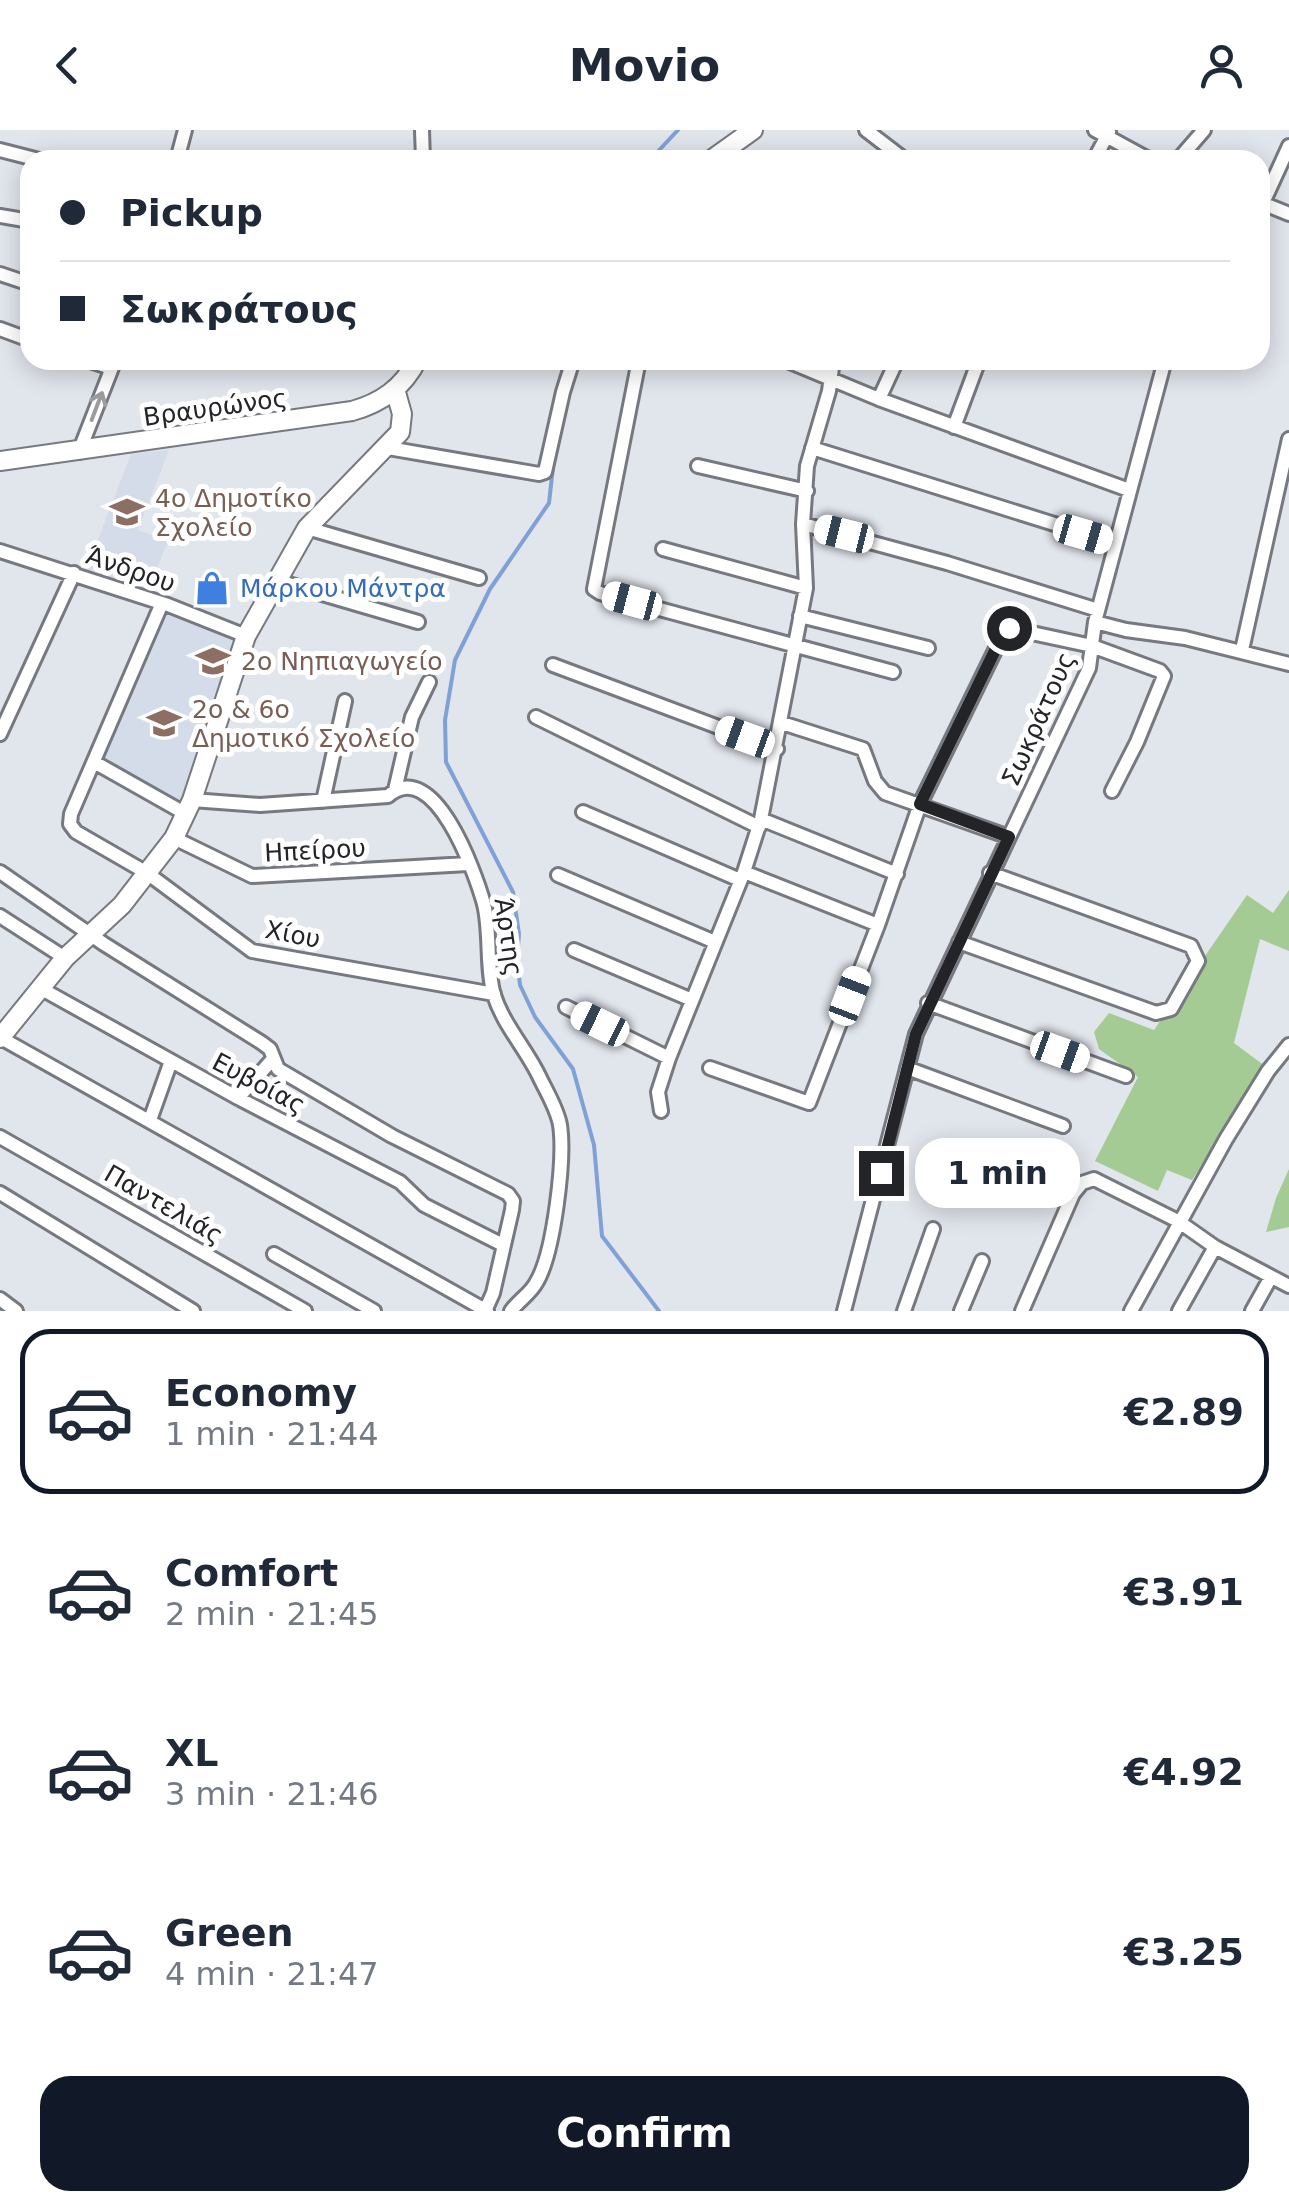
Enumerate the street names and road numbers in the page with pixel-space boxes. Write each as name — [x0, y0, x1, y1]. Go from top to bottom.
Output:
street label: Βραυρώνος — [141, 383, 289, 432]
street label: Άνδρου — [83, 541, 179, 598]
street label: Σωκράτους — [996, 648, 1081, 791]
street label: Ηπείρου — [264, 833, 366, 868]
street label: Άρτης — [489, 896, 528, 978]
street label: Χίου — [263, 915, 323, 954]
street label: Ευβοίας — [207, 1047, 310, 1120]
street label: Παντελιάς — [99, 1159, 228, 1250]

